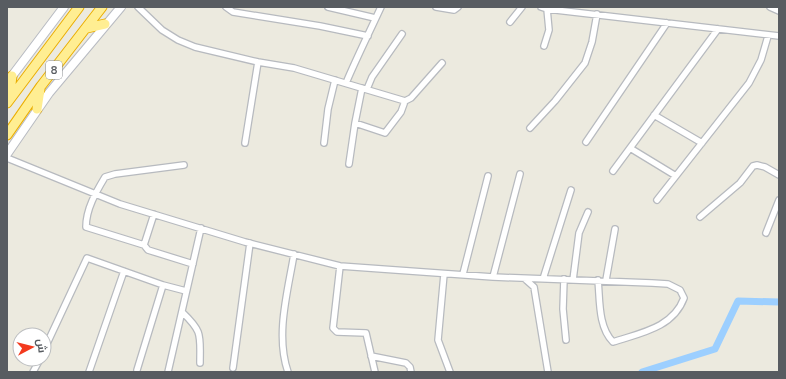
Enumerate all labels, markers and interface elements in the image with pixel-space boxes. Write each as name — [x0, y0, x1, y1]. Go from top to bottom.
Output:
road number: 8 — [46, 61, 62, 79]
north arrow — [12, 327, 52, 367]
text: ش — [34, 338, 50, 354]

